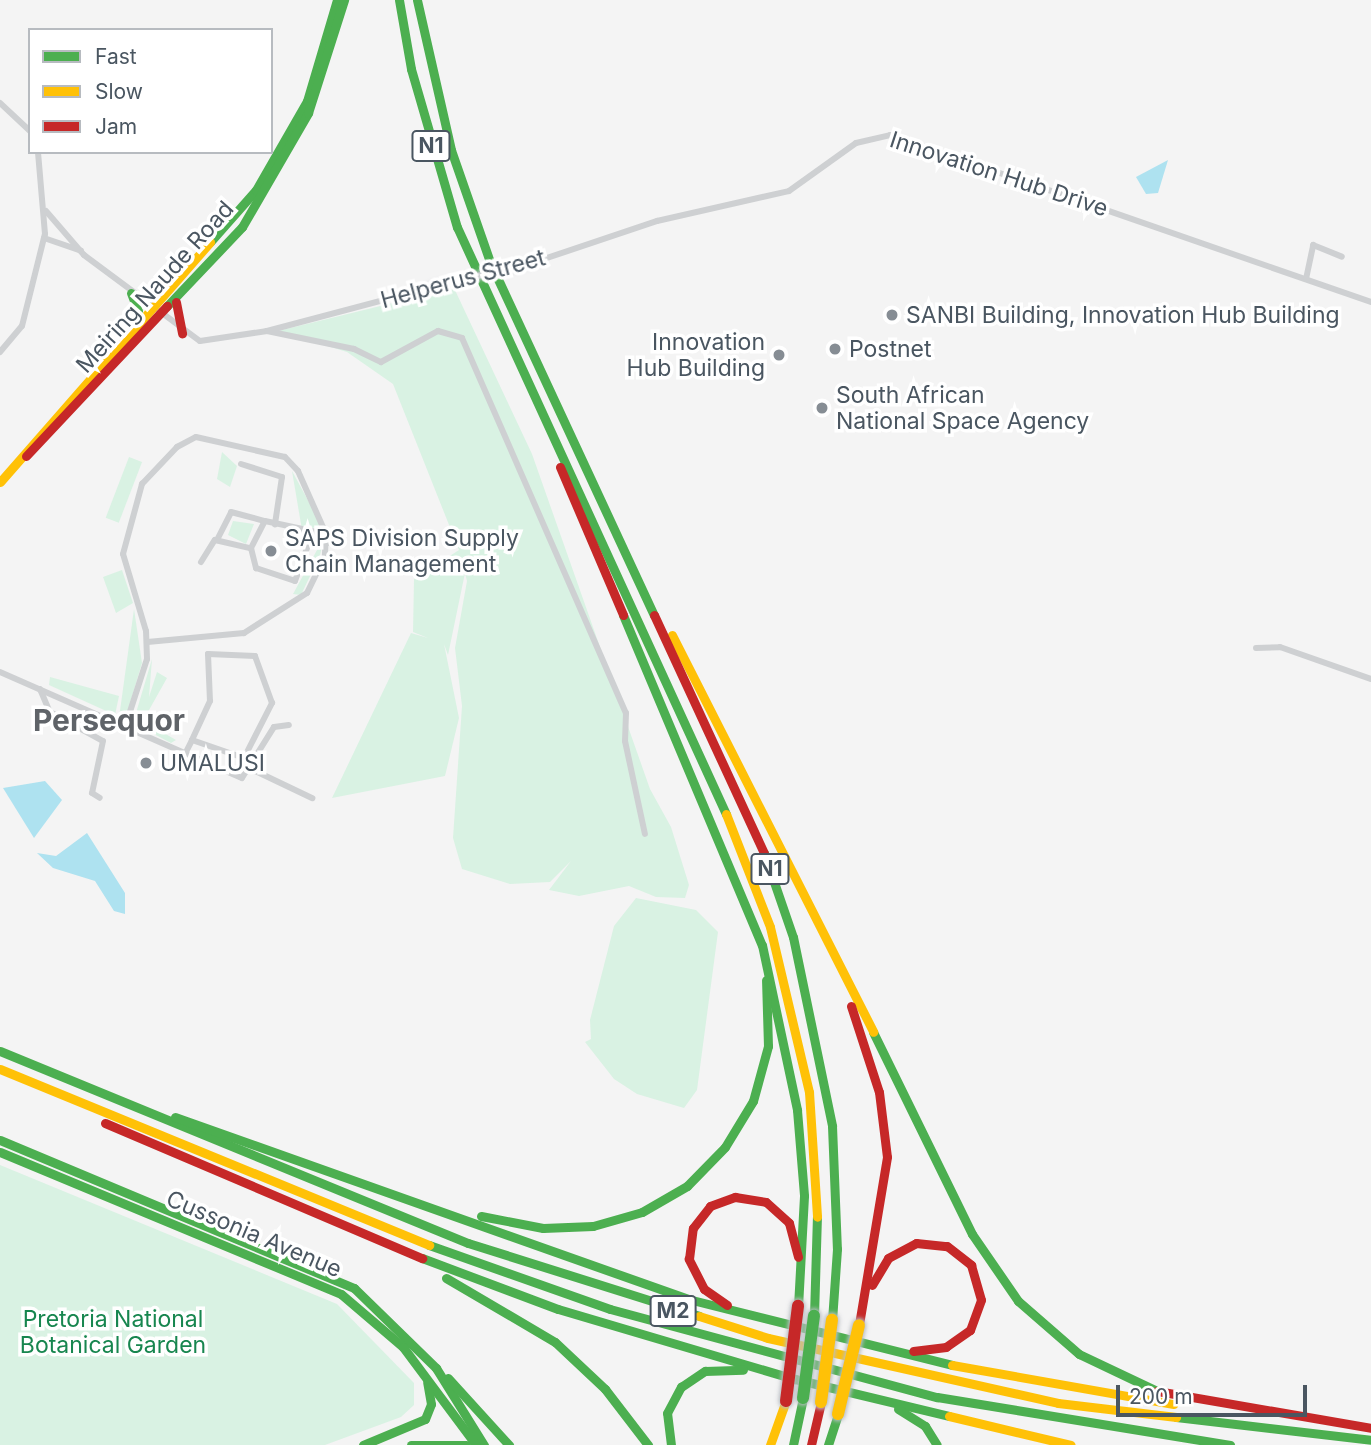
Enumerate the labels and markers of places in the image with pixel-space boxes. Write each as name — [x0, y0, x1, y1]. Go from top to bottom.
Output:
place label: SANBI Building, Innovation Hub Building — [906, 301, 1340, 329]
marker: SANBI Building, Innovation Hub Building — [884, 307, 900, 323]
place label: Innovation Hub Building — [627, 328, 765, 382]
place label: Postnet — [849, 335, 932, 363]
marker: Postnet — [827, 341, 843, 357]
marker: Innovation Hub Building — [771, 347, 787, 363]
place label: South African National Space Agency — [836, 381, 1089, 435]
marker: South African National Space Agency — [814, 400, 830, 416]
place label: SAPS Division Supply Chain Management — [285, 524, 519, 578]
marker: SAPS Division Supply Chain Management — [263, 543, 279, 559]
place label: UMALUSI — [160, 749, 265, 777]
marker: UMALUSI — [138, 755, 154, 771]

